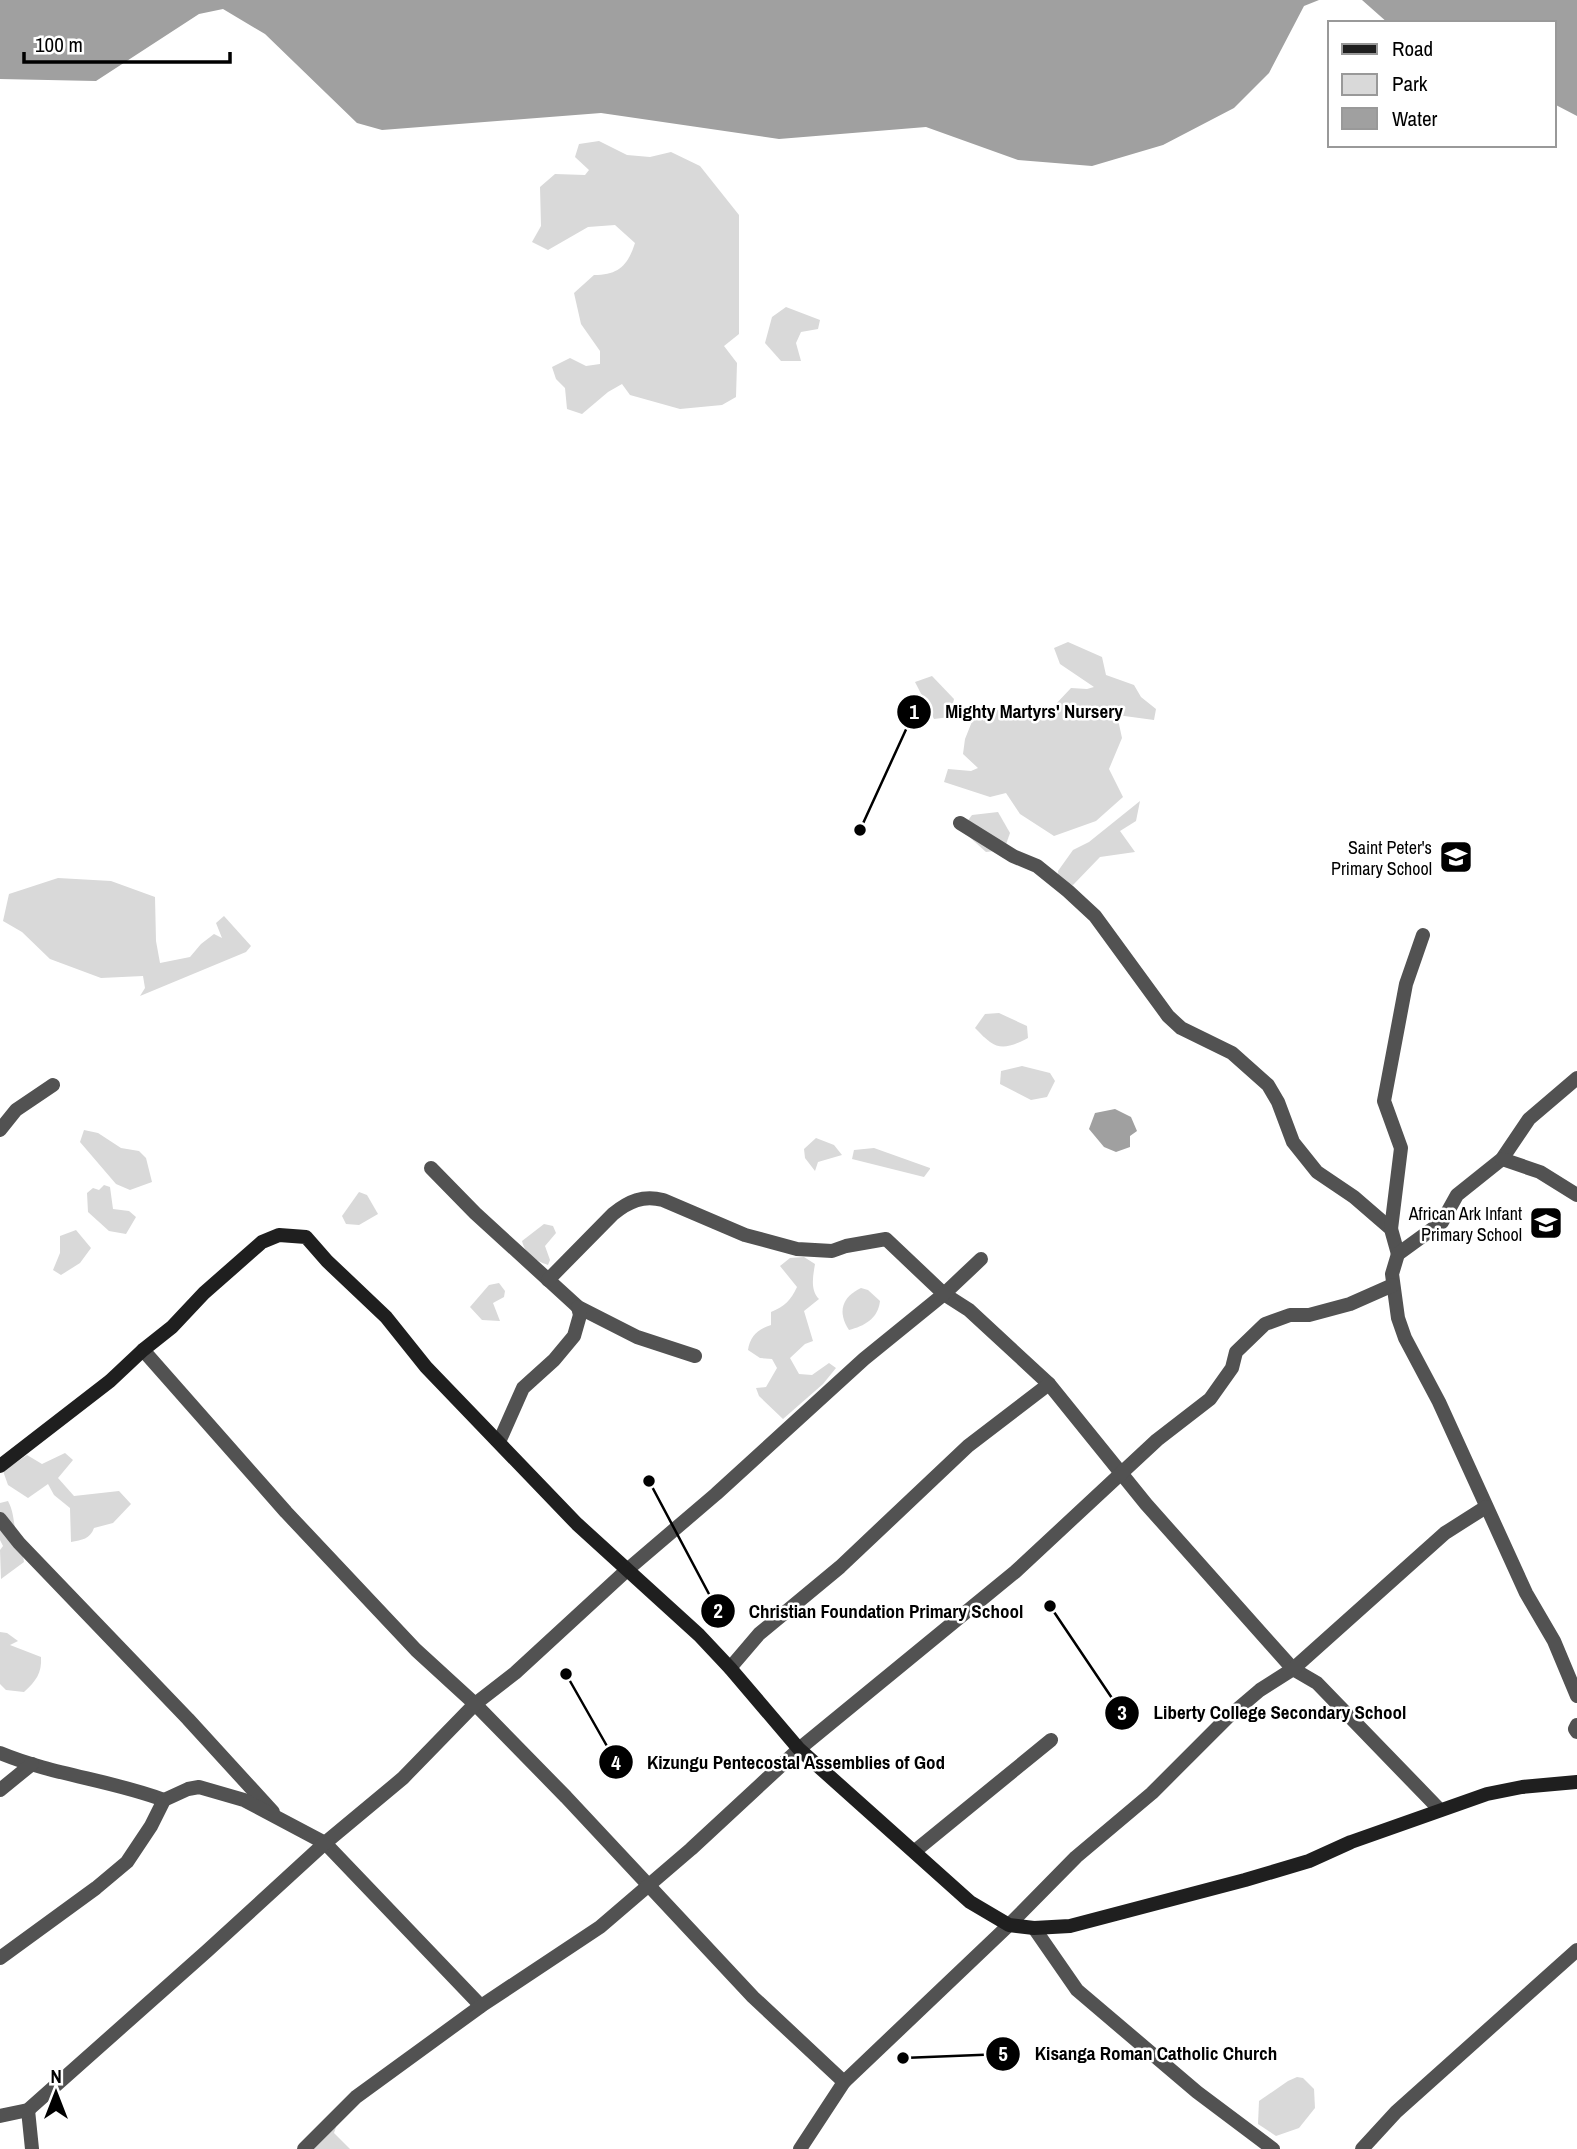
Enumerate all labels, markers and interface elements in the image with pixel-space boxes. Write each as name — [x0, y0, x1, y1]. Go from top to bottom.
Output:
scale bar — [24, 21, 231, 65]
legend — [1328, 21, 1556, 147]
text: 100 m — [35, 30, 83, 59]
text: Road — [1392, 34, 1433, 63]
text: Park — [1392, 69, 1428, 98]
text: Water — [1392, 104, 1438, 133]
callout: Mighty Martyrs' Nursery — [896, 692, 1137, 732]
text: 1 — [909, 697, 919, 726]
text: Mighty Martyrs' Nursery — [945, 698, 1123, 724]
place label: Saint Peter's Primary School — [1331, 835, 1432, 881]
school or university icon: Saint Peter's Primary School — [1437, 838, 1475, 876]
place label: African Ark Infant Primary School — [1408, 1201, 1522, 1247]
school or university icon: African Ark Infant Primary School — [1527, 1204, 1565, 1242]
callout: Christian Foundation Primary School — [700, 1591, 1038, 1631]
text: 2 — [713, 1596, 723, 1625]
text: Christian Foundation Primary School — [749, 1598, 1023, 1624]
callout: Liberty College Secondary School — [1104, 1693, 1420, 1733]
text: 3 — [1117, 1698, 1127, 1727]
text: Liberty College Secondary School — [1154, 1699, 1406, 1725]
callout: Kizungu Pentecostal Assemblies of God — [598, 1742, 960, 1782]
text: 4 — [611, 1748, 621, 1777]
text: Kizungu Pentecostal Assemblies of God — [647, 1749, 945, 1775]
callout: Kisanga Roman Catholic Church — [986, 2034, 1291, 2074]
text: 5 — [998, 2039, 1008, 2068]
text: Kisanga Roman Catholic Church — [1035, 2040, 1277, 2066]
north arrow — [21, 2058, 91, 2128]
text: N — [50, 2063, 62, 2089]

